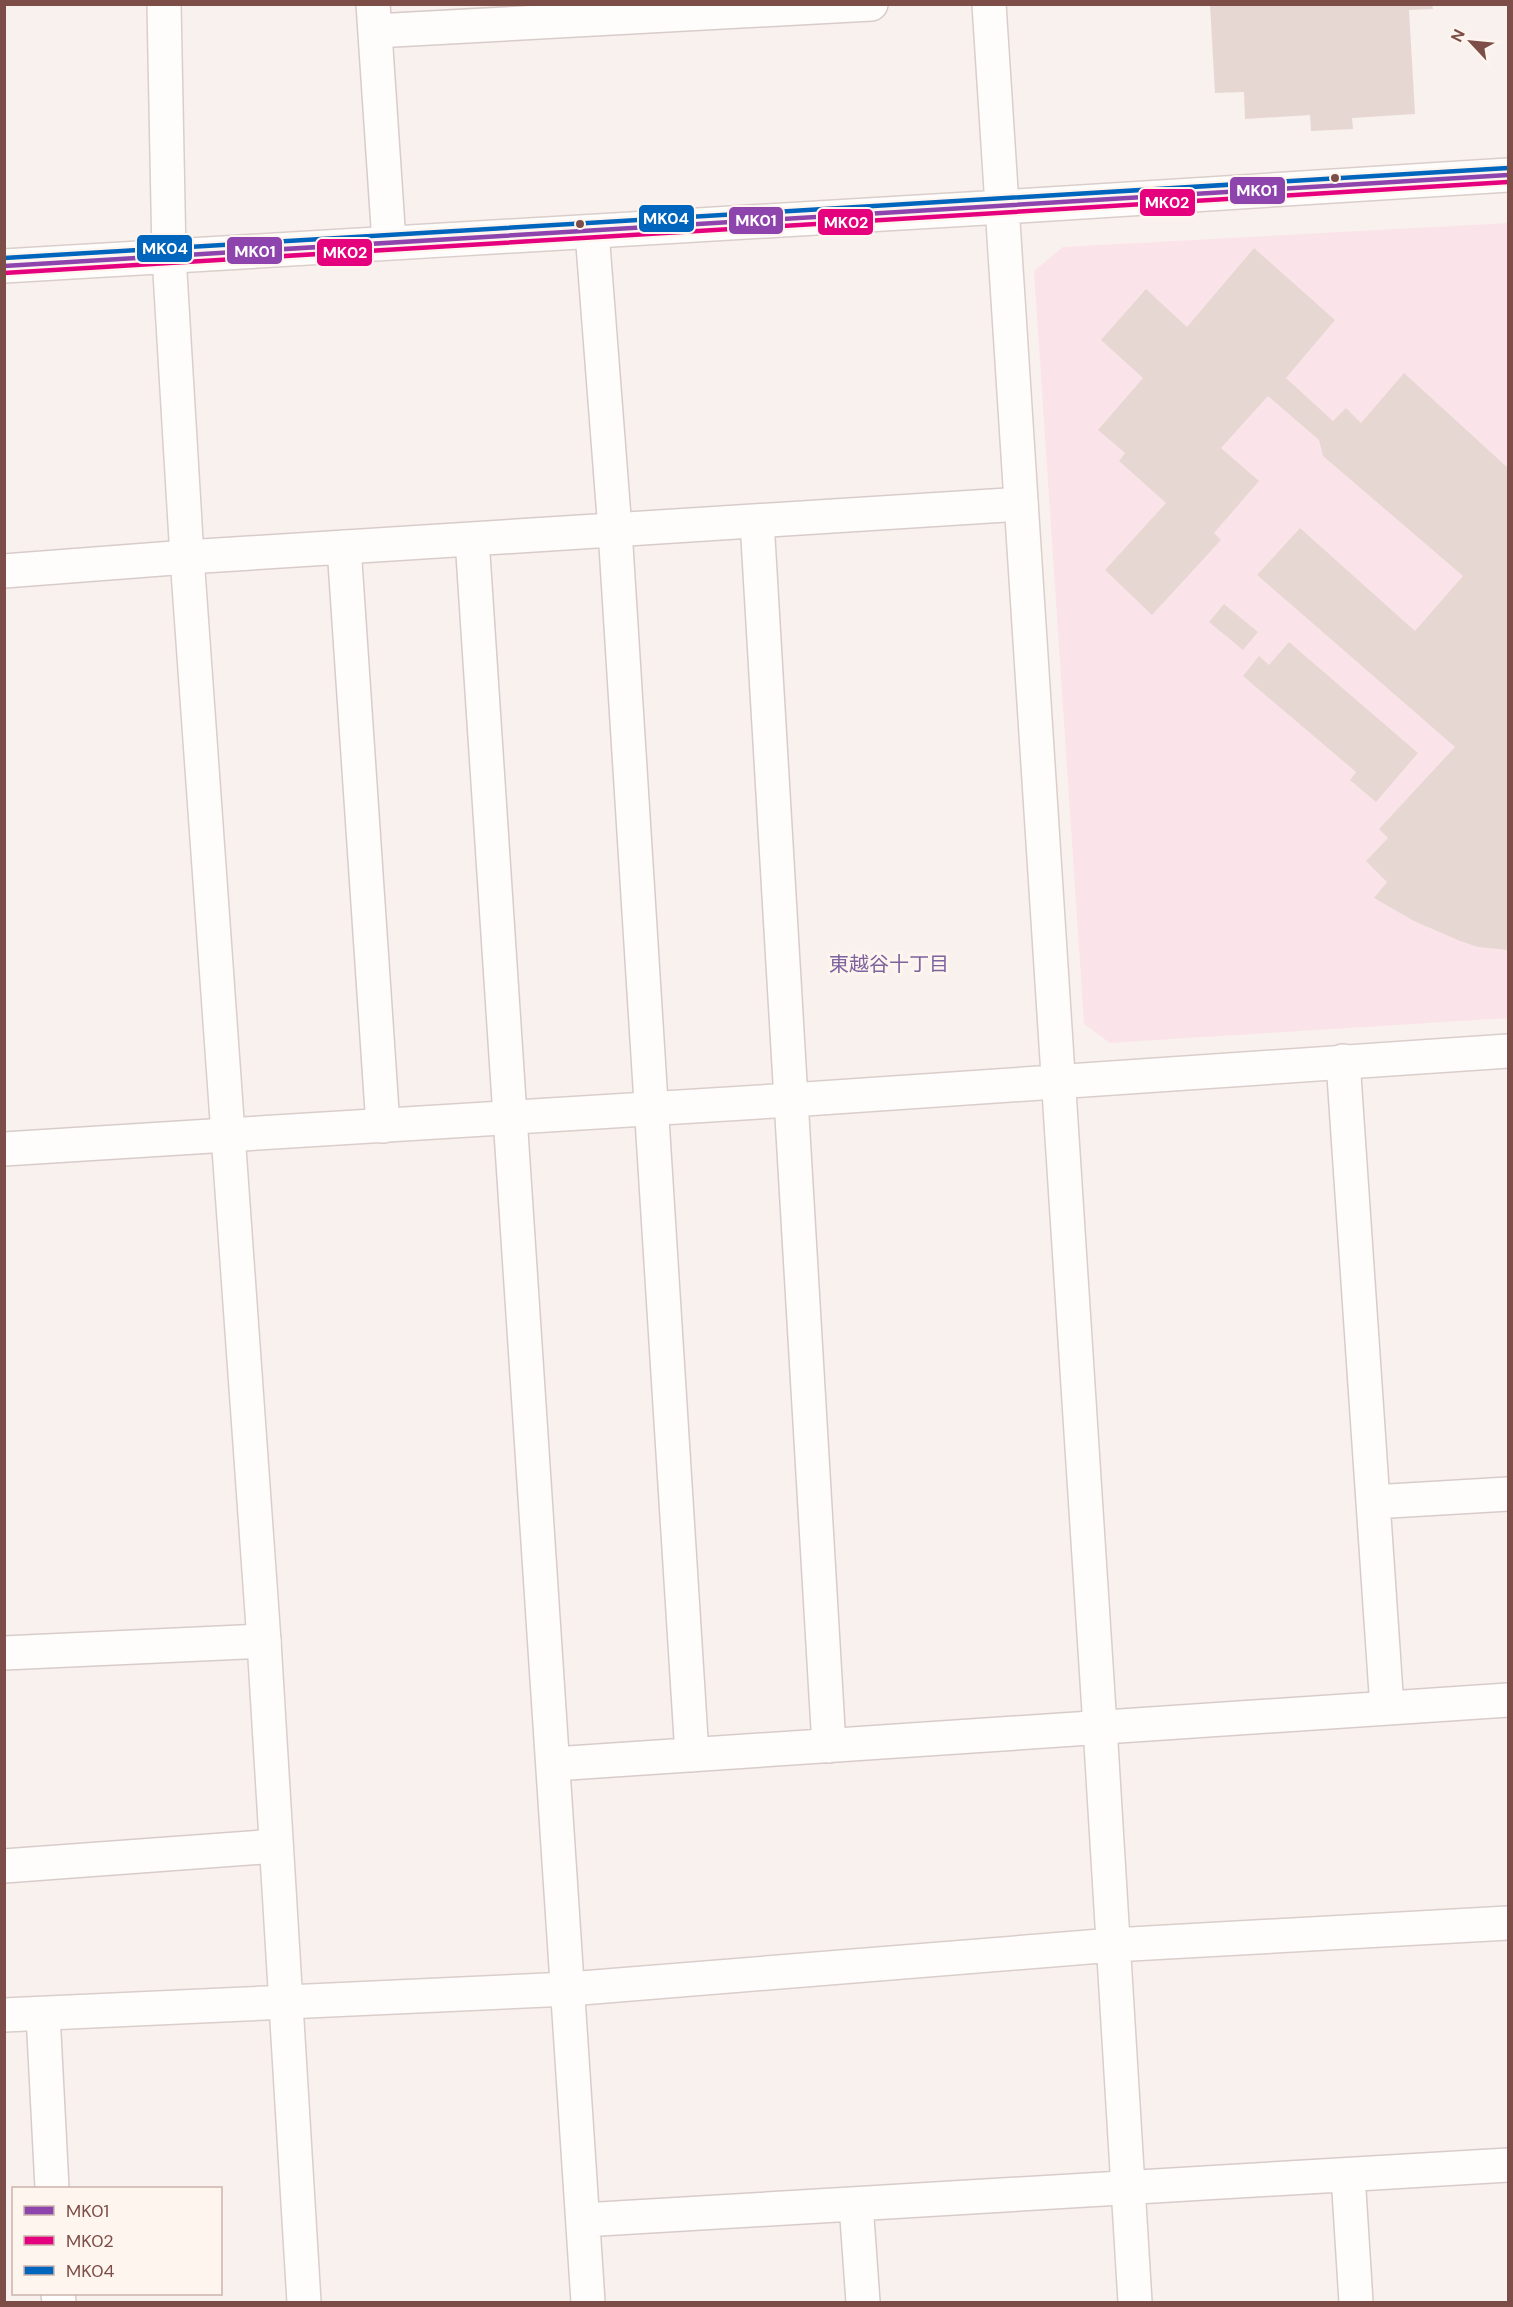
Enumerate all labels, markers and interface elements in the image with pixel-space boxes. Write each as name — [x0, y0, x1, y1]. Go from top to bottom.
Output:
north arrow — [1441, 12, 1501, 72]
text: N — [1446, 26, 1470, 45]
unlabelled marker — [1329, 172, 1341, 184]
line badge: MK01 — [1229, 176, 1286, 205]
text: MK01 — [1236, 180, 1278, 201]
line badge: MK02 — [1139, 188, 1196, 217]
text: MK02 — [1145, 192, 1189, 213]
line badge: MK04 — [638, 204, 695, 233]
line badge: MK01 — [728, 206, 784, 235]
text: MK04 — [643, 208, 689, 229]
line badge: MK02 — [817, 208, 874, 236]
text: MK01 — [735, 210, 777, 231]
text: MK02 — [824, 212, 868, 233]
unlabelled marker — [574, 218, 586, 230]
line badge: MK04 — [136, 234, 193, 263]
line badge: MK01 — [226, 236, 283, 265]
text: MK04 — [142, 238, 188, 259]
line badge: MK02 — [316, 238, 373, 267]
text: MK01 — [234, 241, 276, 262]
text: MK02 — [323, 242, 367, 263]
district label: 東越谷十丁目 — [829, 951, 949, 977]
legend — [12, 2187, 222, 2295]
text: MK01 — [66, 2199, 109, 2223]
text: MK02 — [66, 2229, 114, 2253]
text: MK04 — [66, 2259, 115, 2283]

